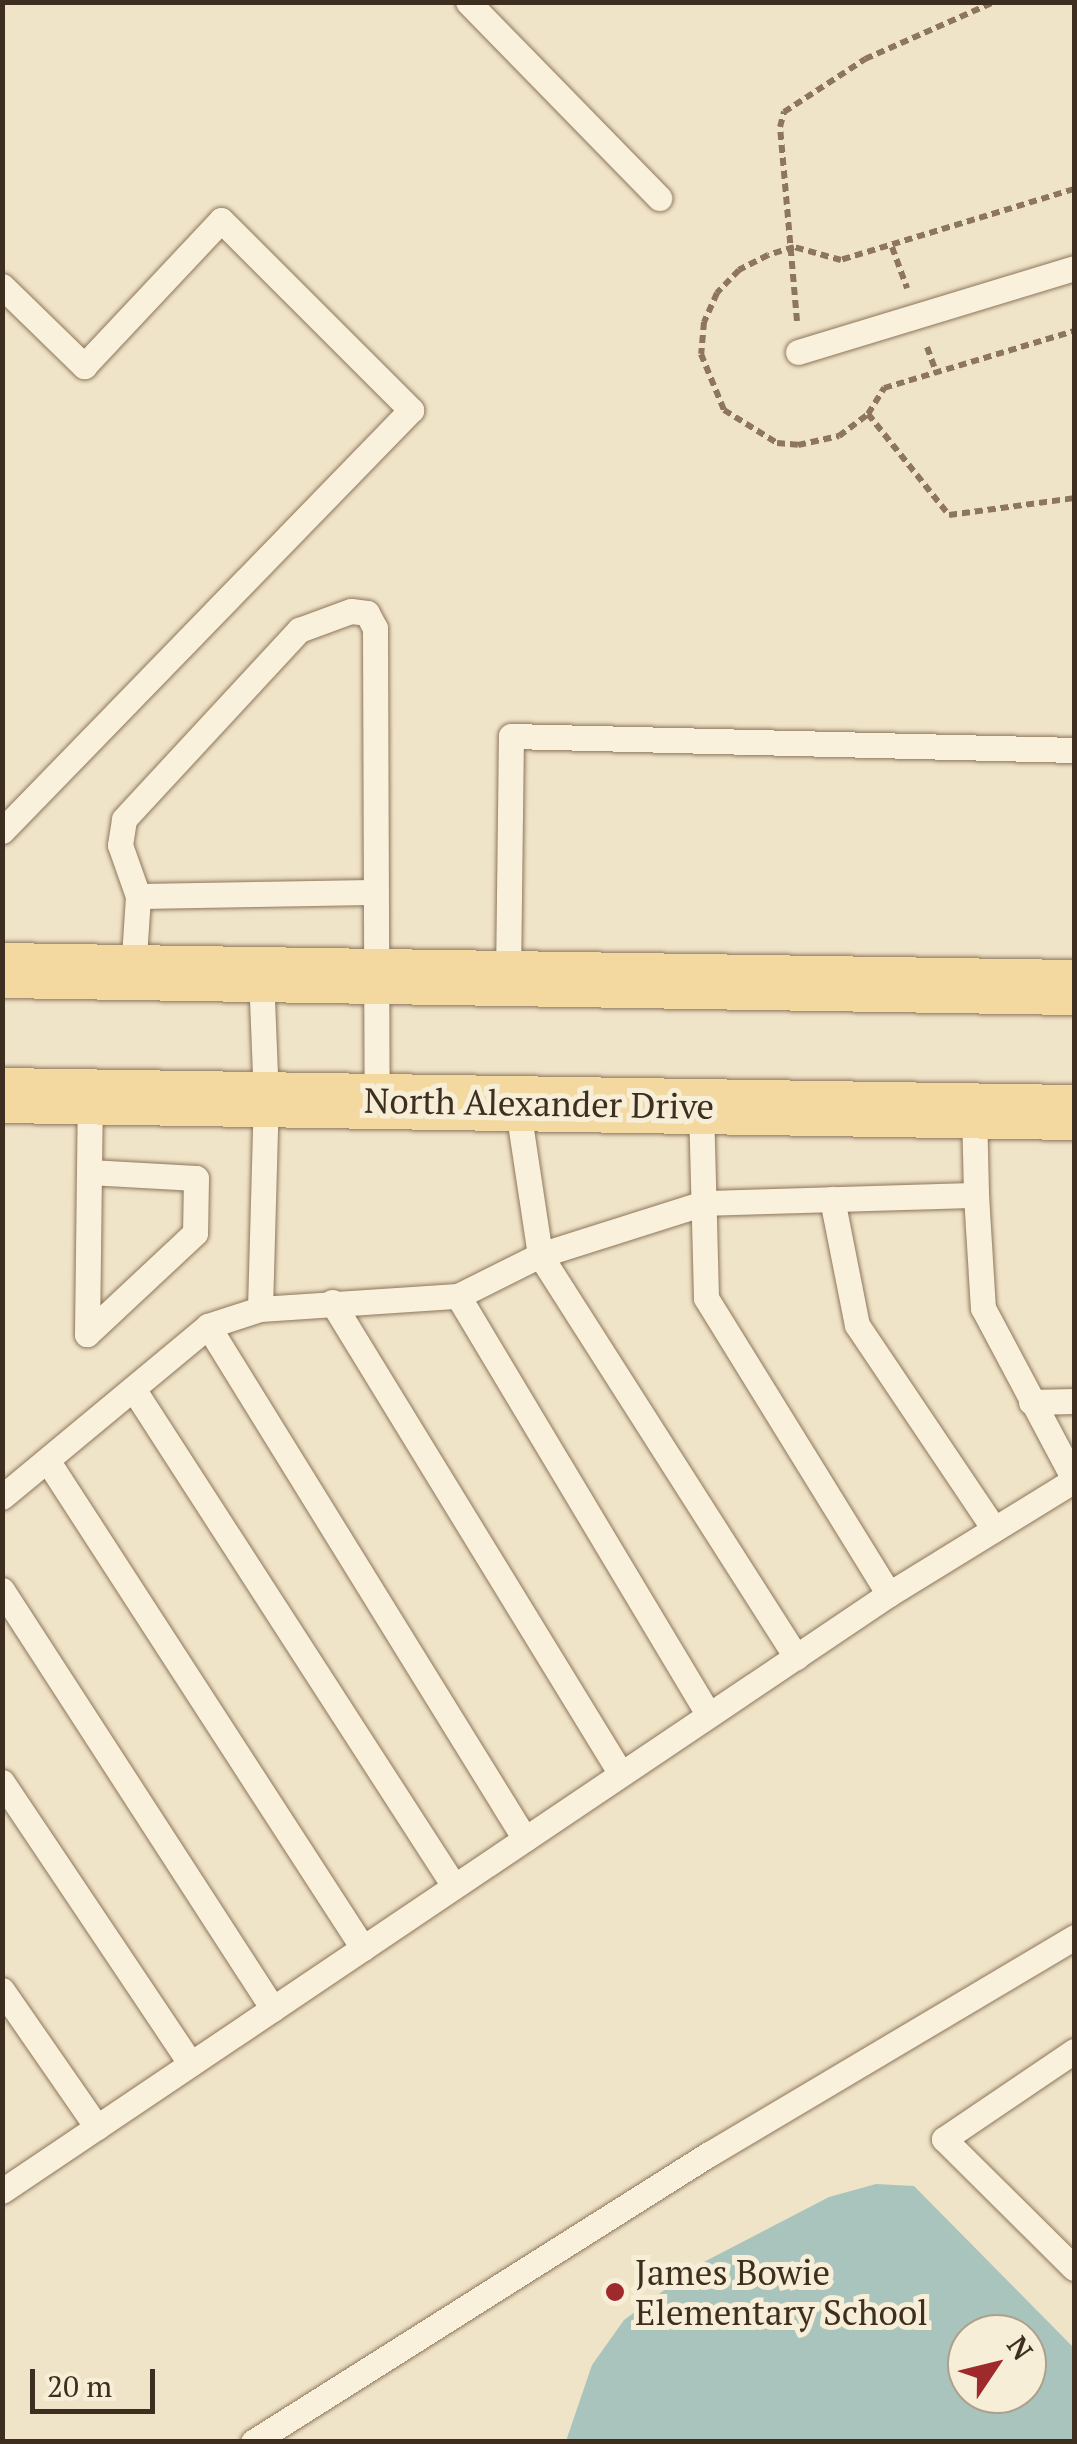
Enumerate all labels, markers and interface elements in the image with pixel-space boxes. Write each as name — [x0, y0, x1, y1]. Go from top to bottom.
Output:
street label: North Alexander Drive — [363, 1079, 715, 1127]
place label: James Bowie Elementary School — [635, 2251, 928, 2333]
marker: James Bowie Elementary School — [604, 2281, 626, 2303]
north arrow — [947, 2314, 1047, 2414]
text: N — [999, 2328, 1042, 2367]
scale bar — [35, 2349, 160, 2411]
text: 20 m — [47, 2366, 112, 2406]

